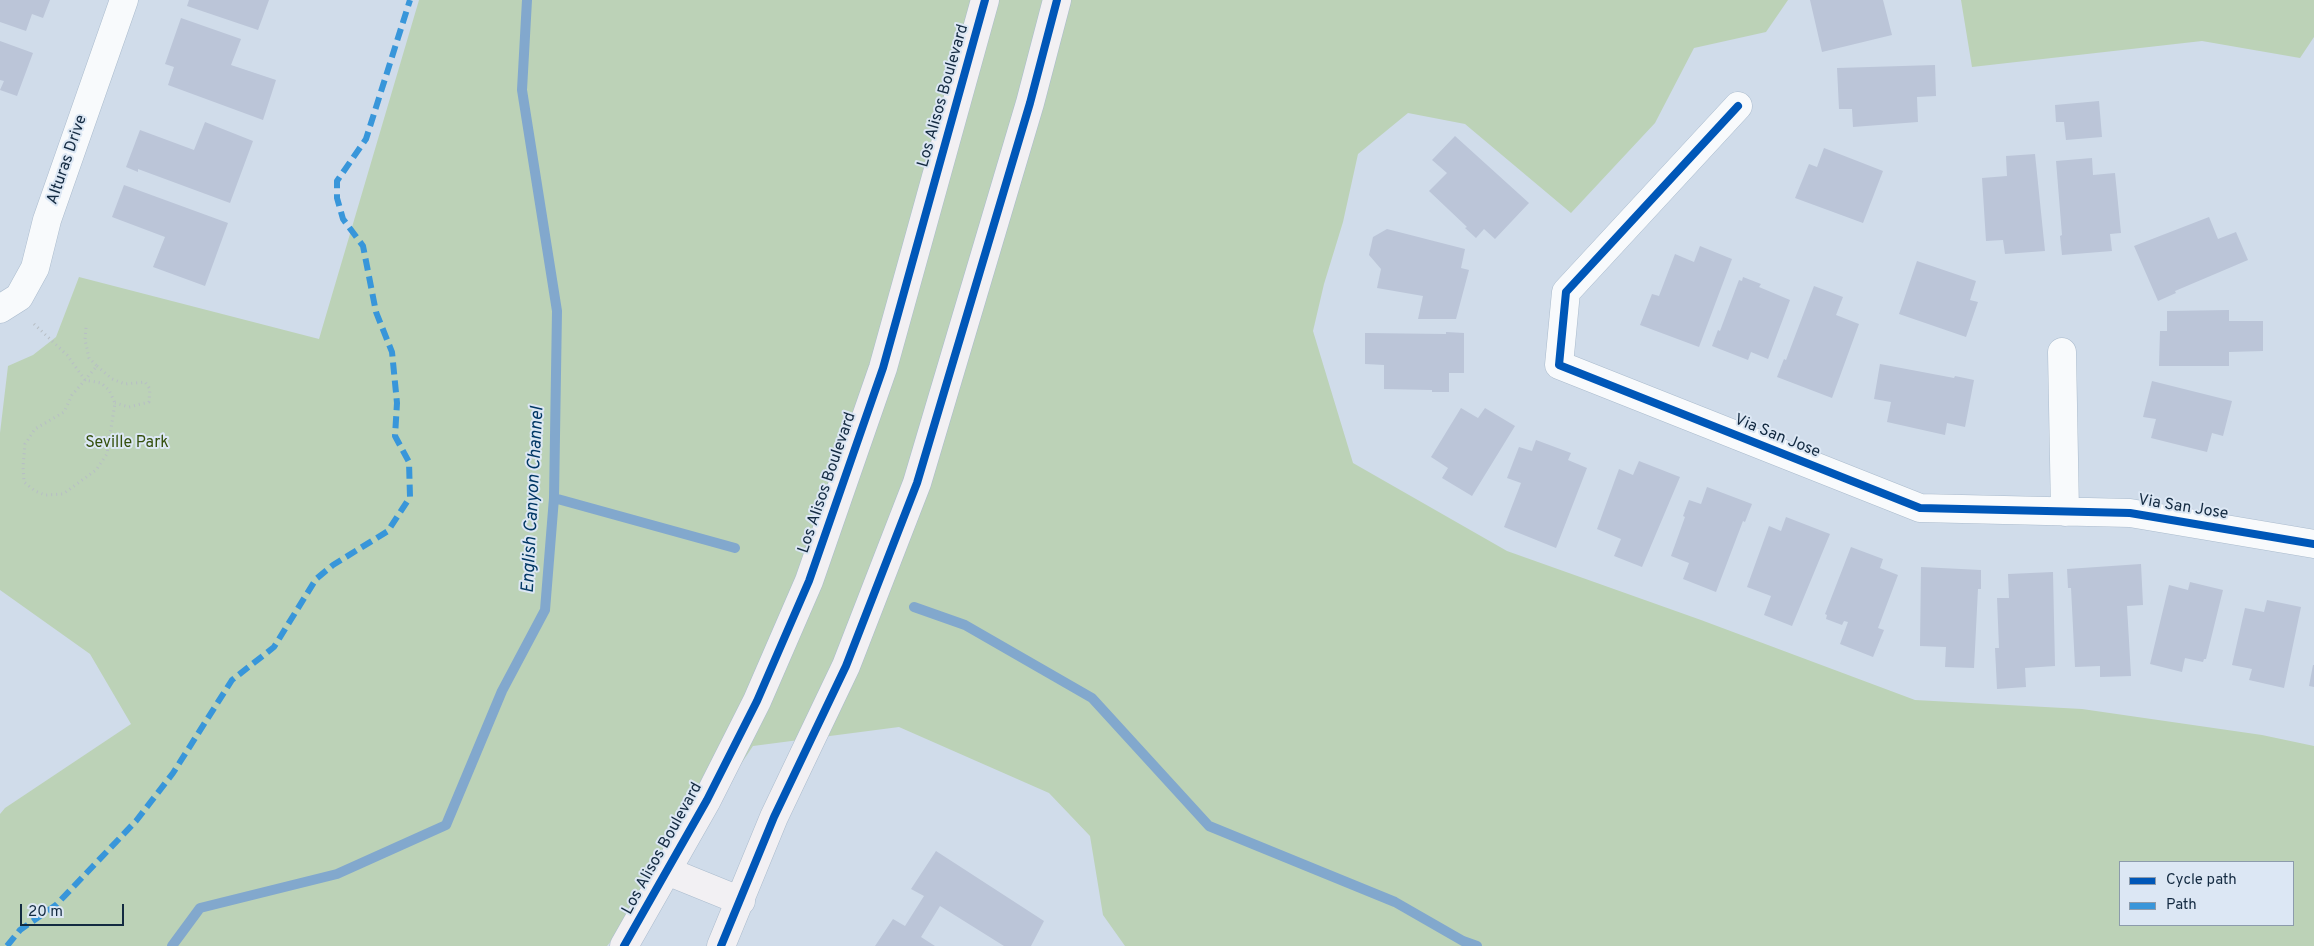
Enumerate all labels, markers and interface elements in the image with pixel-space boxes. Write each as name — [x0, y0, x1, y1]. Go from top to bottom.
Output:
street label: Los Alisos Boulevard — [914, 22, 974, 170]
street label: Alturas Drive — [44, 113, 92, 207]
water label: English Canyon Channel — [518, 406, 550, 594]
street label: Los Alisos Boulevard — [795, 410, 861, 556]
street label: Via San Jose — [1731, 411, 1823, 463]
park label: Seville Park — [85, 434, 169, 454]
street label: Via San Jose — [2137, 491, 2229, 525]
street label: Los Alisos Boulevard — [619, 780, 707, 918]
legend — [2119, 861, 2294, 926]
text: Cycle path — [2166, 871, 2237, 890]
scale bar — [22, 894, 126, 926]
text: Path — [2166, 896, 2197, 915]
text: 20 m — [28, 903, 63, 922]

